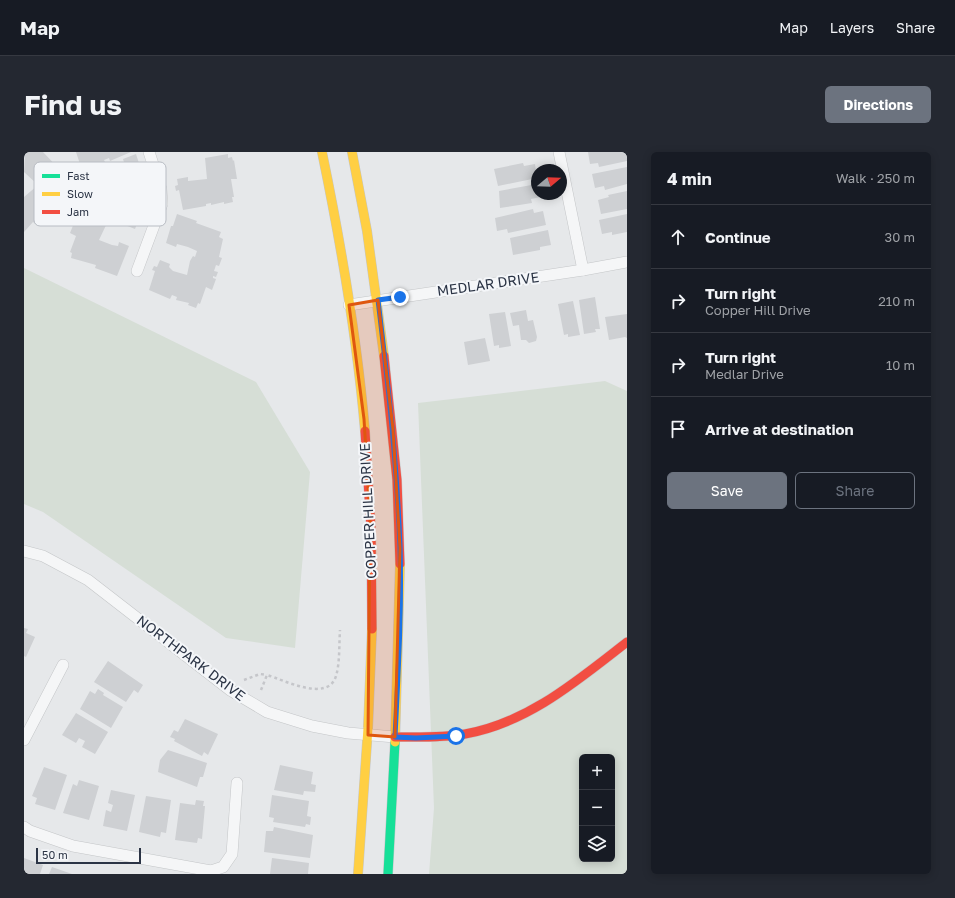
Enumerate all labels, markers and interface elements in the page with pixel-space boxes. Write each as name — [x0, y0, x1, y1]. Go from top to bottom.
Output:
text: Map — [20, 16, 60, 39]
text: Map — [779, 19, 808, 36]
text: Layers — [830, 19, 874, 36]
text: Share — [896, 19, 935, 36]
button: Directions — [825, 86, 931, 123]
text: Find us — [24, 88, 122, 121]
legend — [34, 162, 166, 226]
north arrow — [531, 164, 567, 200]
text: 4 min — [667, 168, 712, 189]
text: Fast — [67, 169, 90, 182]
text: Walk · 250 m — [836, 170, 915, 186]
text: Slow — [67, 187, 93, 200]
text: Jam — [67, 205, 89, 218]
icon: ahead — [667, 226, 689, 248]
text: Continue — [705, 228, 771, 246]
text: 30 m — [885, 229, 915, 245]
street label: MEDLAR DRIVE — [436, 268, 540, 299]
text: Turn right — [705, 284, 776, 302]
route end — [391, 288, 409, 306]
icon: right — [667, 290, 689, 312]
text: 210 m — [878, 293, 915, 309]
text: Copper Hill Drive — [705, 302, 811, 318]
text: Turn right — [705, 348, 776, 366]
icon: right — [667, 354, 689, 376]
text: 10 m — [886, 357, 915, 373]
text: Medlar Drive — [705, 366, 784, 382]
icon: arrive — [667, 418, 689, 440]
text: Arrive at destination — [705, 420, 854, 438]
street label: COPPER HILL DRIVE — [355, 443, 380, 579]
button: Save — [667, 472, 787, 509]
button: Share — [795, 472, 915, 509]
street label: NORTHPARK DRIVE — [134, 611, 249, 704]
route start — [447, 727, 465, 745]
map controls — [579, 754, 615, 862]
button: + — [579, 754, 615, 790]
button: − — [579, 790, 615, 826]
button: layers — [579, 826, 615, 862]
scale bar — [36, 846, 141, 865]
text: 50 m — [42, 848, 68, 861]

